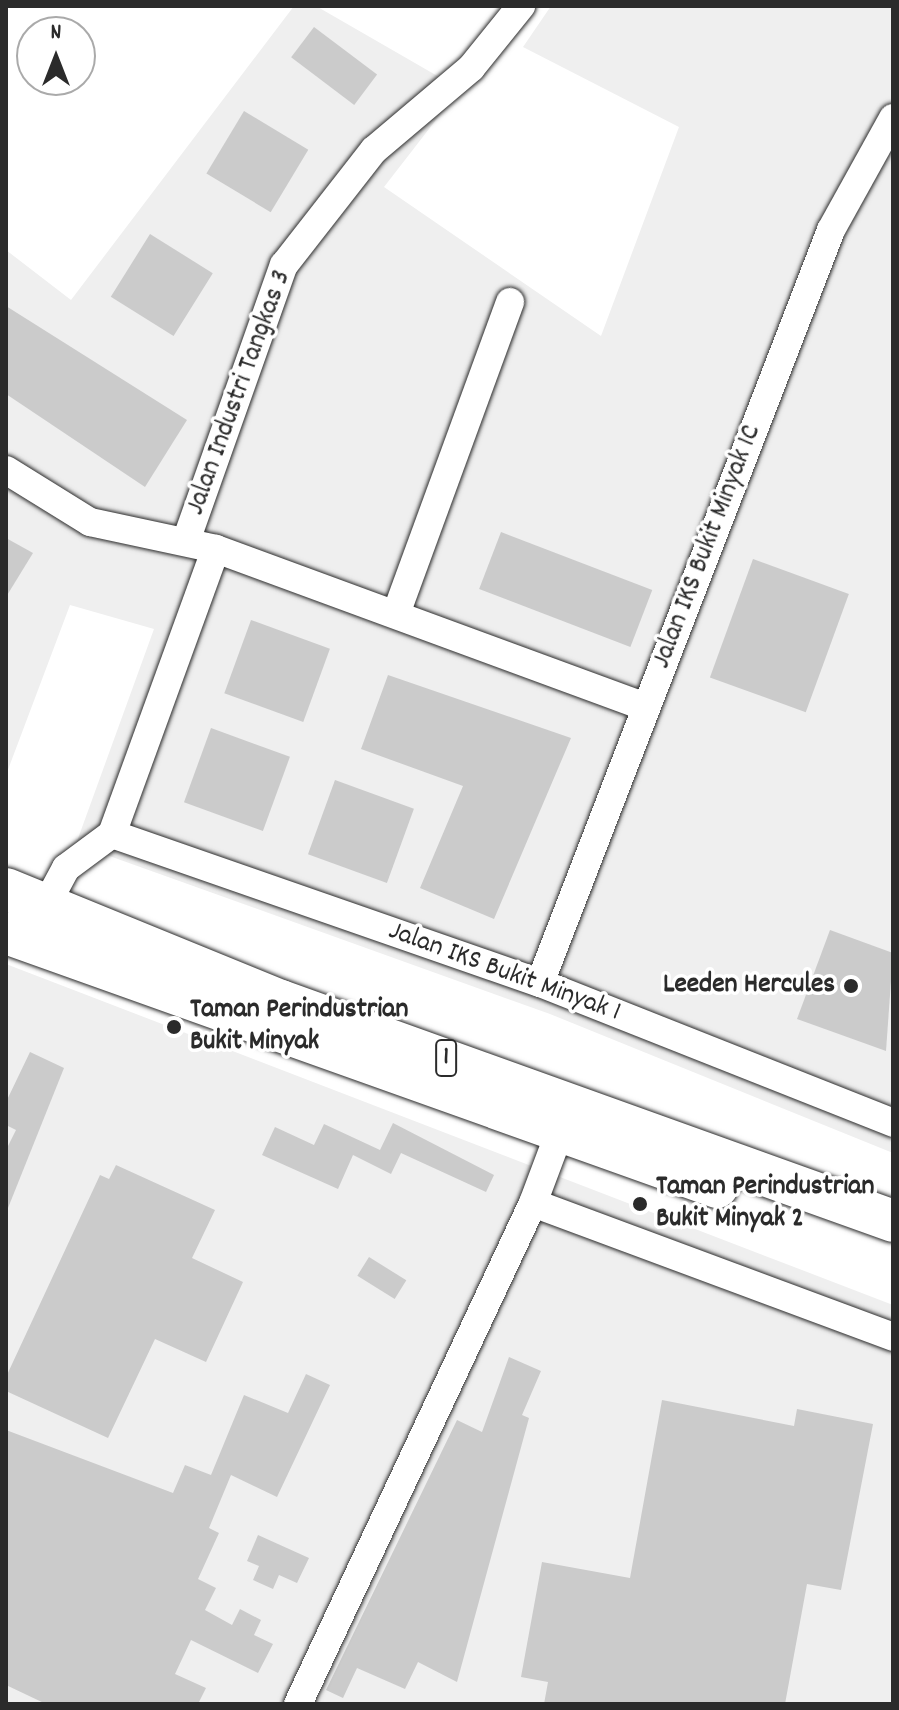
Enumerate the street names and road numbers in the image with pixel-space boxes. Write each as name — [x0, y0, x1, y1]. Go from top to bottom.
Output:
street label: Jalan Industri Tangkas 3 — [180, 266, 300, 520]
street label: Jalan IKS Bukit Minyak 1C — [646, 420, 770, 674]
street label: Jalan IKS Bukit Minyak 1 — [383, 915, 625, 1031]
road number: 1 — [434, 1036, 458, 1080]

